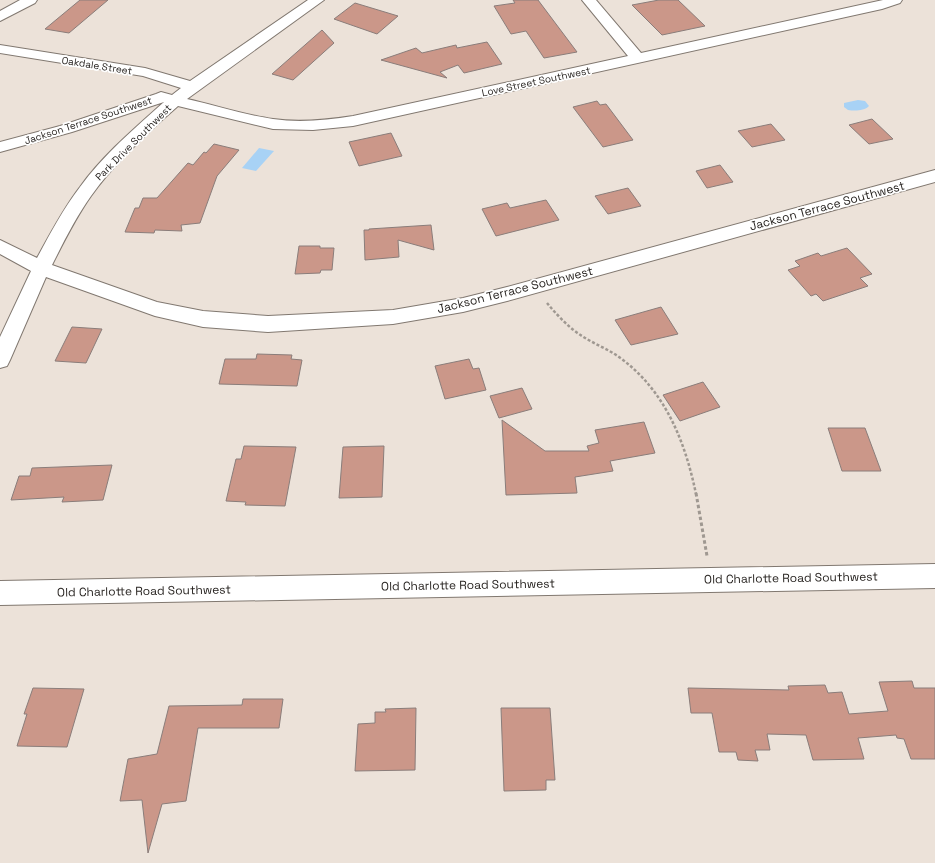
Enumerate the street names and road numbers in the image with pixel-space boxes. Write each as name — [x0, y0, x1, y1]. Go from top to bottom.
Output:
street label: Oakdale Street — [61, 54, 134, 78]
street label: Love Street Southwest — [481, 64, 592, 99]
street label: Jackson Terrace Southwest — [23, 94, 154, 147]
street label: Park Drive Southwest — [92, 101, 174, 183]
street label: Jackson Terrace Southwest — [748, 178, 906, 234]
street label: Jackson Terrace Southwest — [435, 263, 595, 317]
street label: Old Charlotte Road Southwest — [704, 568, 878, 588]
street label: Old Charlotte Road Southwest — [381, 575, 555, 595]
street label: Old Charlotte Road Southwest — [57, 581, 231, 601]

